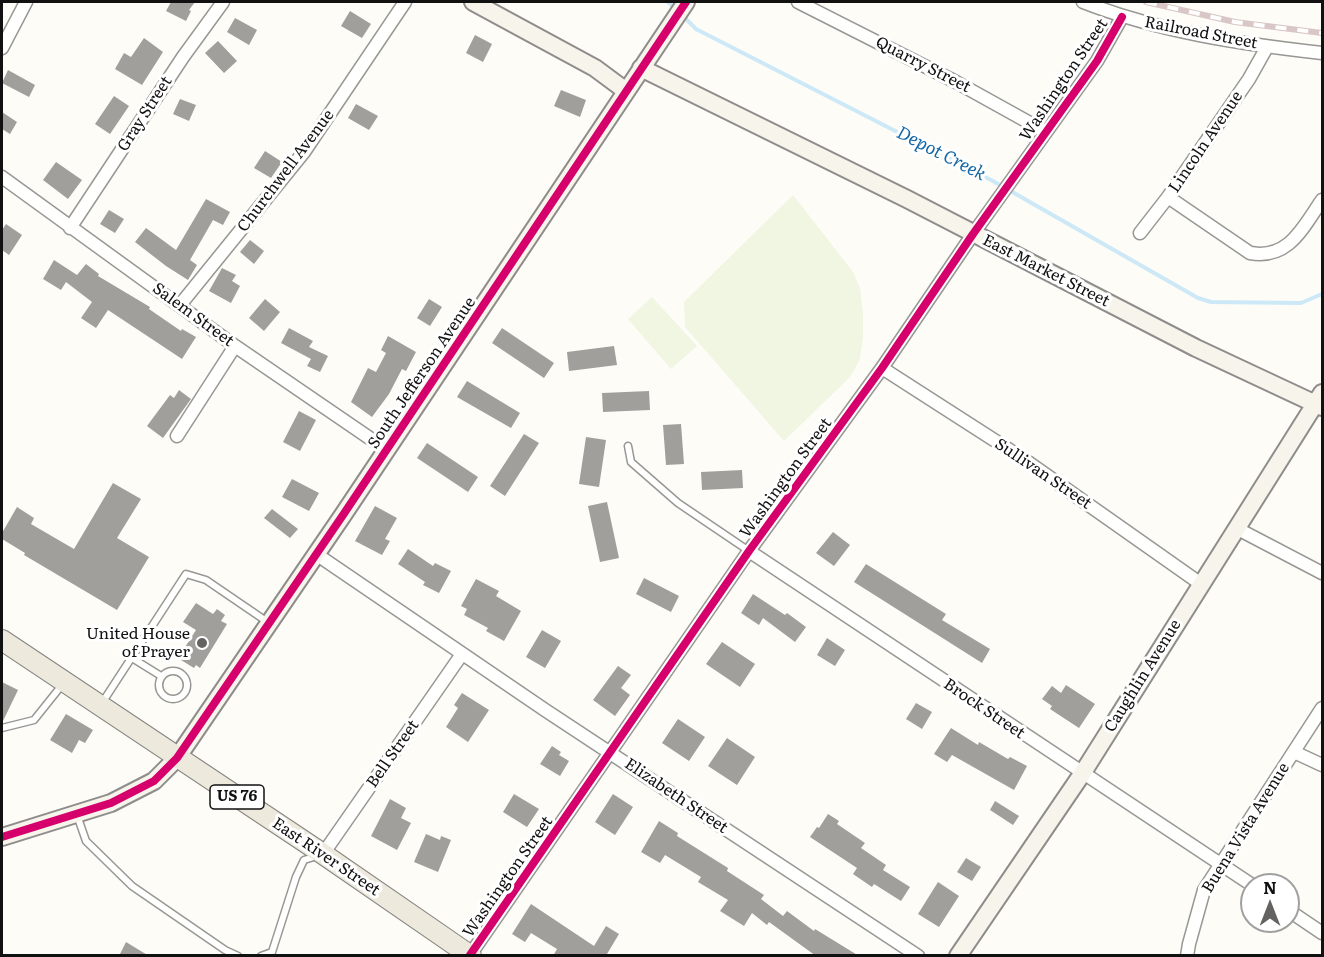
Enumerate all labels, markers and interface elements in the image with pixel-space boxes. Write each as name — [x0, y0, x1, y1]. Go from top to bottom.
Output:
street label: Railroad Street — [1143, 13, 1259, 53]
street label: Washington Street — [1016, 15, 1112, 145]
street label: Quarry Street — [872, 33, 974, 97]
street label: Gray Street — [114, 73, 176, 155]
street label: Lincoln Avenue — [1165, 88, 1247, 196]
street label: Churchwell Avenue — [234, 106, 338, 236]
water label: Depot Creek — [893, 122, 989, 186]
street label: East Market Street — [979, 231, 1113, 311]
street label: Salem Street — [149, 279, 237, 351]
street label: South Jefferson Avenue — [364, 294, 480, 452]
street label: Washington Street — [736, 414, 836, 542]
street label: Sullivan Street — [991, 435, 1095, 513]
street label: Caughlin Avenue — [1101, 616, 1185, 736]
place label: United House of Prayer — [86, 624, 190, 662]
marker: United House of Prayer — [195, 636, 209, 650]
street label: Brock Street — [940, 675, 1028, 743]
street label: Bell Street — [363, 716, 423, 792]
street label: Elizabeth Street — [621, 754, 731, 838]
street label: Buena Vista Avenue — [1198, 759, 1294, 897]
road number: US 76 — [210, 785, 264, 809]
street label: Washington Street — [459, 813, 557, 941]
street label: East River Street — [269, 814, 383, 900]
north arrow — [1240, 873, 1300, 933]
text: N — [1263, 875, 1277, 899]

